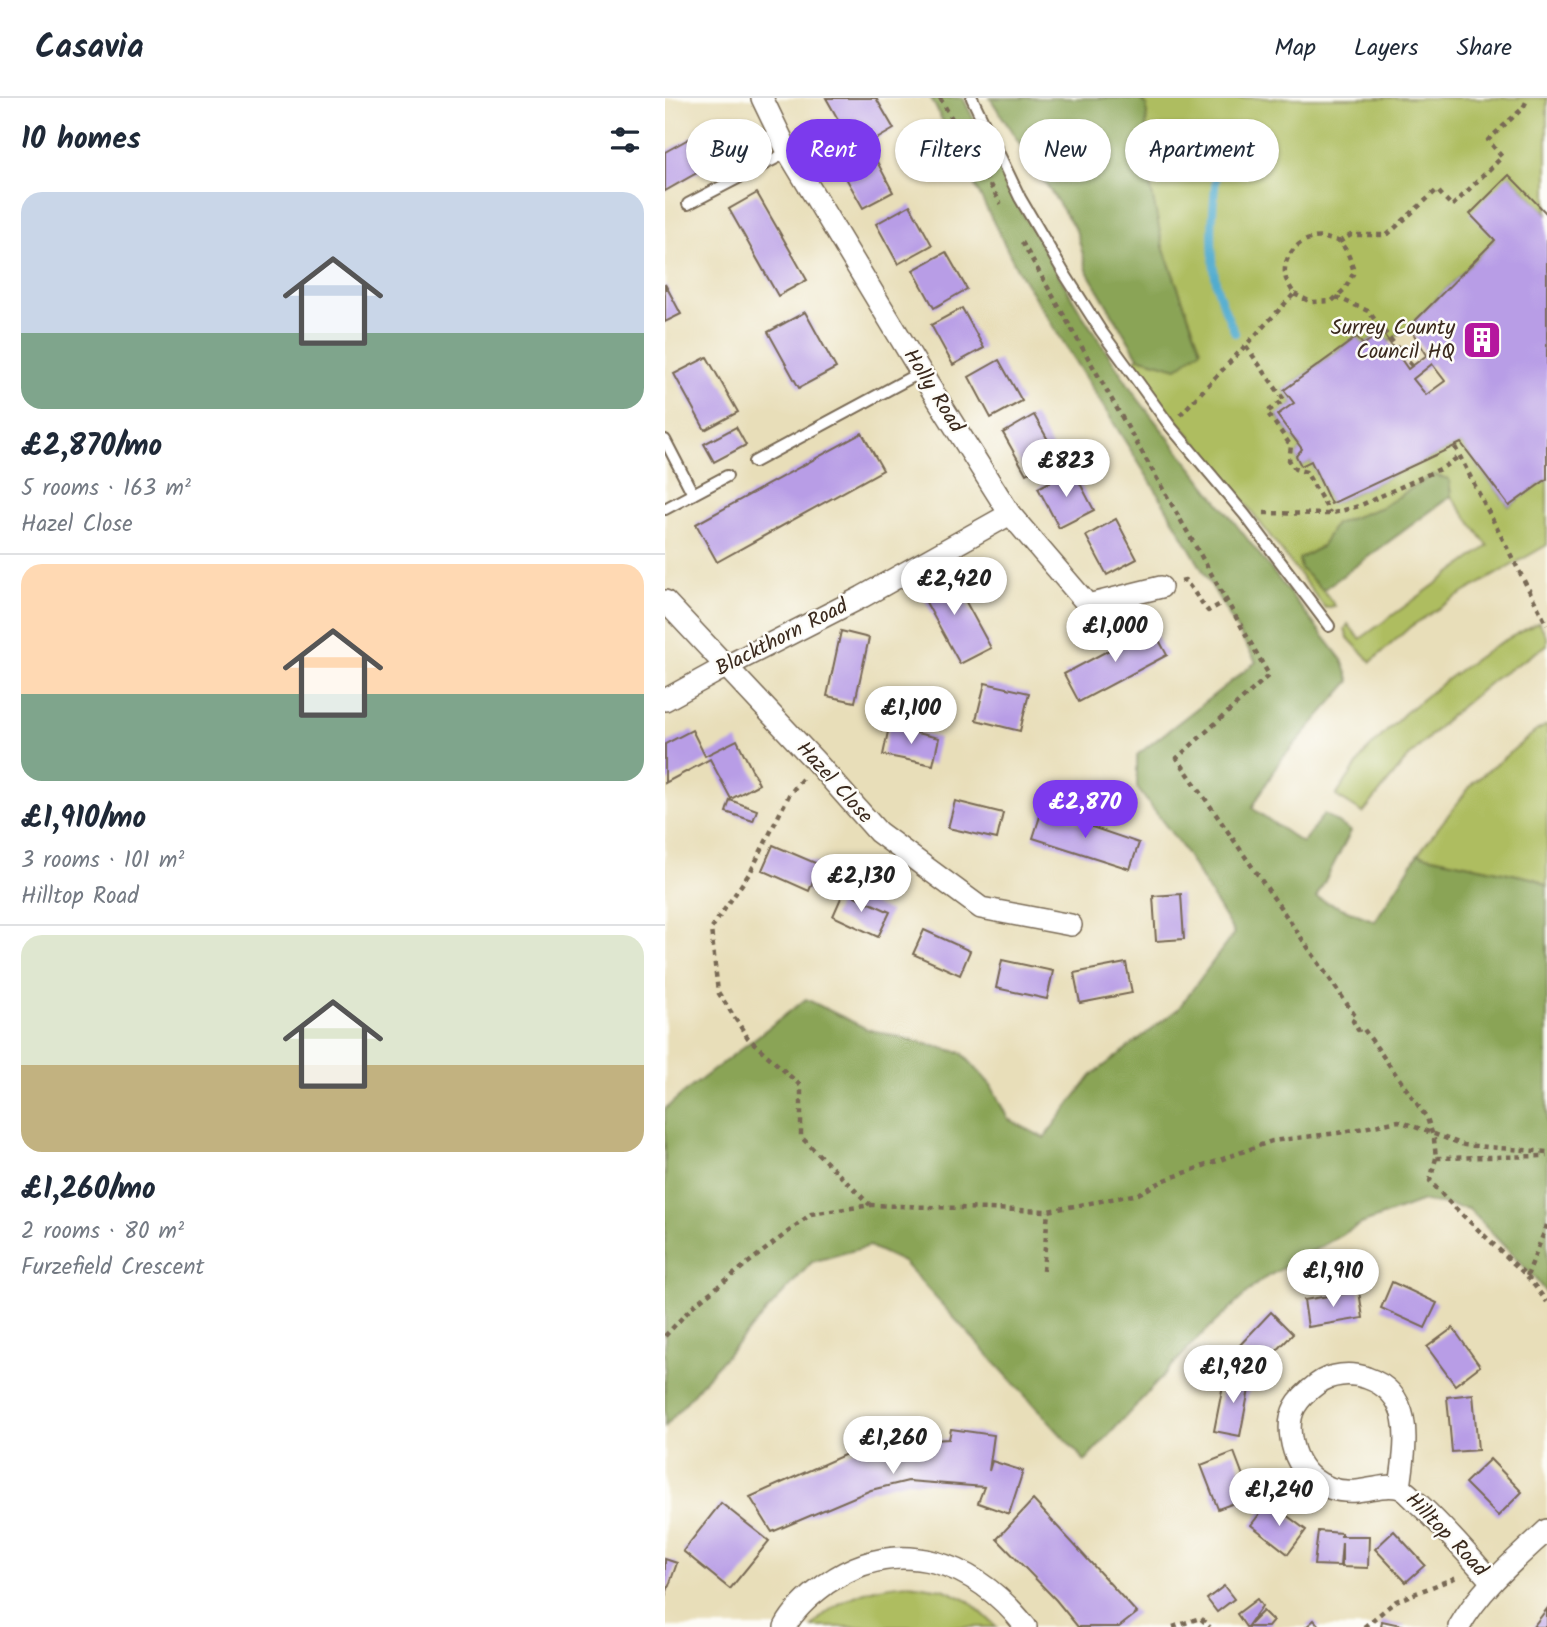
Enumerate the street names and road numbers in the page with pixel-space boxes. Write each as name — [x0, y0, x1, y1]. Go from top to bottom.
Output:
street label: Holly Road — [894, 342, 972, 440]
street label: Blackthorn Road — [710, 590, 855, 686]
street label: Hazel Close — [788, 734, 881, 832]
street label: Hilltop Road — [1397, 1485, 1496, 1586]

